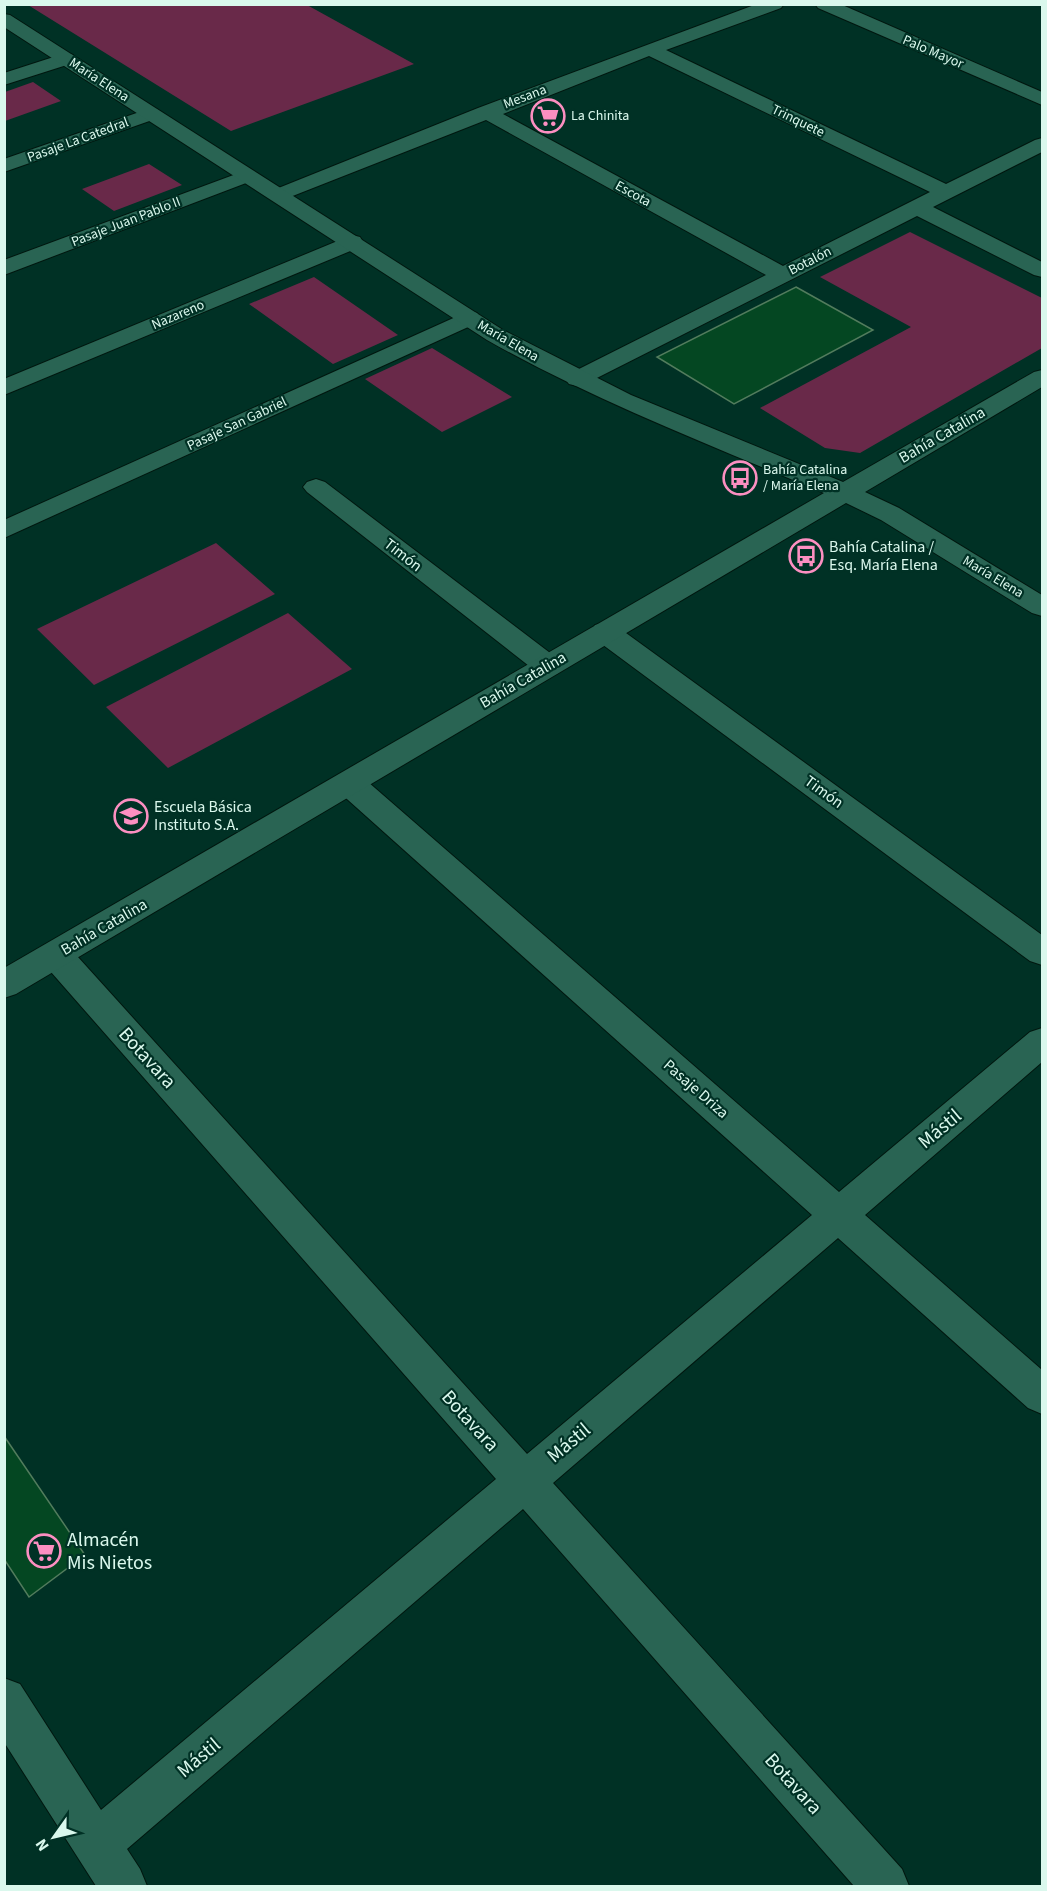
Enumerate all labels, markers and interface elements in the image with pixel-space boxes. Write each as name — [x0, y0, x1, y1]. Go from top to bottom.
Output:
street label: Palo Mayor — [899, 30, 967, 74]
street label: María Elena — [65, 53, 133, 107]
street label: Mesana — [501, 80, 549, 114]
supermarket icon: La Chinita — [530, 98, 566, 134]
street label: Trinquete — [768, 100, 828, 142]
place label: La Chinita — [571, 106, 629, 126]
street label: Pasaje La Catedral — [25, 112, 132, 168]
street label: Escota — [611, 176, 655, 212]
street label: Pasaje Juan Pablo II — [68, 192, 184, 252]
street label: Botalón — [785, 242, 835, 280]
street label: Nazareno — [148, 295, 208, 335]
street label: María Elena — [474, 315, 542, 367]
street label: Pasaje San Gabriel — [184, 392, 290, 456]
street label: Bahía Catalina — [895, 401, 989, 469]
bus stop icon: Bahía Catalina / María Elena — [722, 460, 758, 496]
place label: Bahía Catalina / María Elena — [763, 460, 847, 496]
street label: Timón — [379, 533, 427, 577]
place label: Bahía Catalina / Esq. María Elena — [829, 536, 938, 576]
bus stop icon: Bahía Catalina / Esq. María Elena — [788, 538, 824, 574]
street label: María Elena — [959, 551, 1027, 603]
street label: Bahía Catalina — [476, 646, 570, 714]
street label: Timón — [800, 770, 848, 814]
place label: Escuela Básica Instituto S.A. — [154, 796, 252, 836]
school or university icon: Escuela Básica Instituto S.A. — [113, 798, 149, 834]
street label: Bahía Catalina — [57, 893, 151, 961]
street label: Botavara — [112, 1021, 182, 1095]
street label: Pasaje Driza — [659, 1054, 733, 1124]
street label: Mástil — [912, 1102, 968, 1156]
street label: Botavara — [435, 1384, 505, 1458]
street label: Mástil — [541, 1416, 597, 1470]
place label: Almacén Mis Nietos — [67, 1526, 152, 1577]
supermarket icon: Almacén Mis Nietos — [26, 1533, 62, 1569]
street label: Mástil — [171, 1731, 227, 1785]
street label: Botavara — [758, 1747, 828, 1821]
north arrow — [24, 1807, 84, 1867]
text: N — [30, 1834, 54, 1855]

